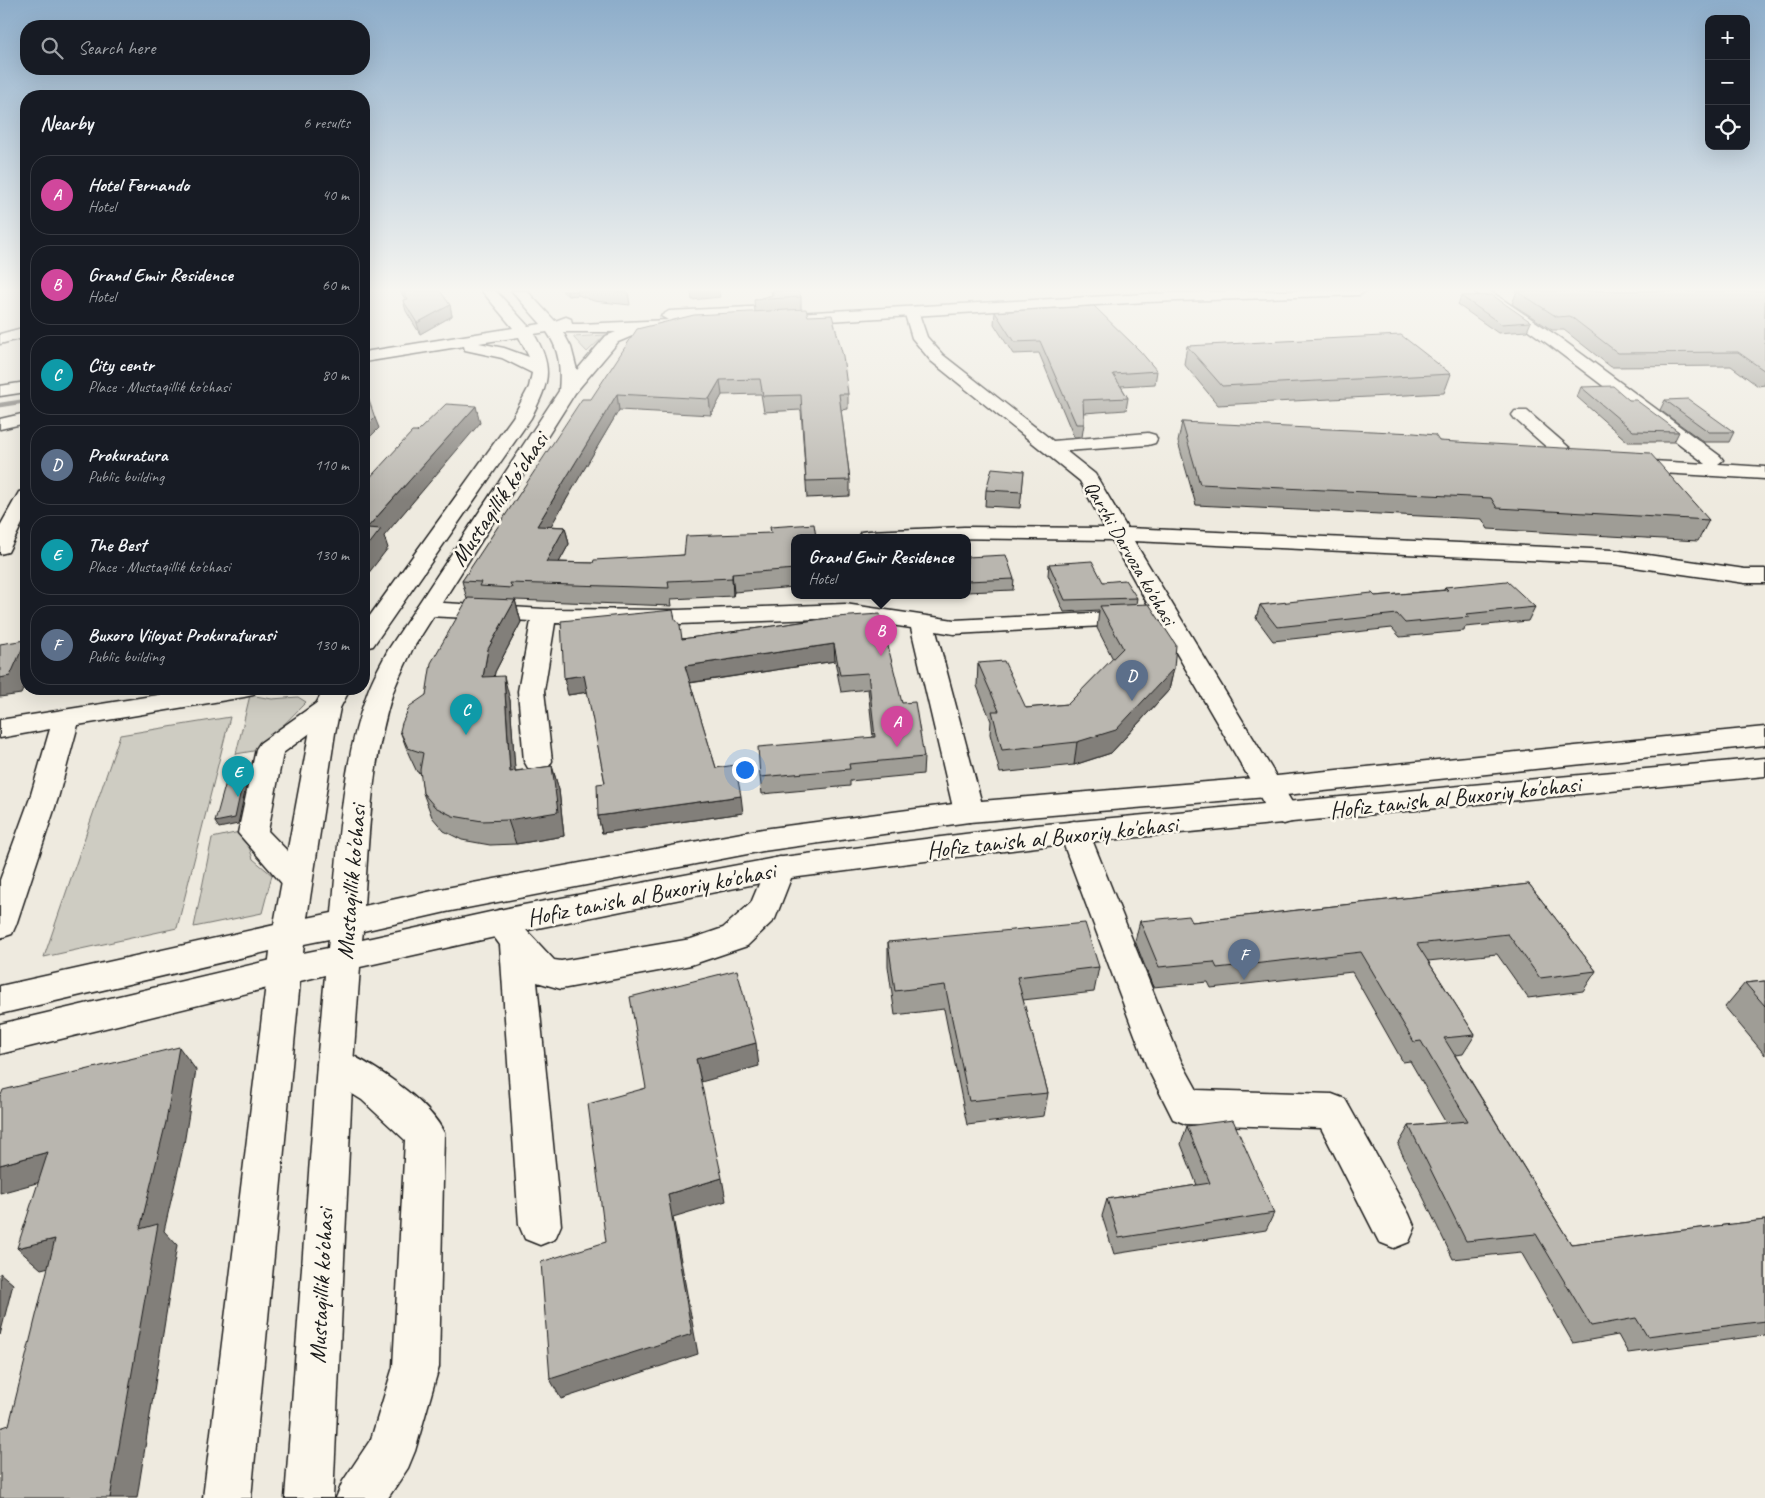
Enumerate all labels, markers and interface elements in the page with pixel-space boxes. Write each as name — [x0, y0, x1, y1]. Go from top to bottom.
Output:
map controls — [1705, 15, 1750, 150]
button: + — [1705, 15, 1750, 60]
search box — [20, 20, 370, 75]
icon: search — [38, 34, 66, 62]
text: Search here — [78, 36, 155, 60]
button: − — [1705, 60, 1750, 105]
button: locate — [1705, 105, 1750, 150]
text: Nearby — [40, 110, 93, 136]
text: 6 results — [303, 113, 350, 133]
text: Hotel Fernando — [88, 173, 189, 197]
text: A — [53, 185, 61, 205]
text: 40 m — [322, 185, 349, 205]
text: Hotel — [88, 197, 116, 217]
text: Grand Emir Residence — [88, 263, 233, 287]
text: B — [53, 275, 61, 295]
text: 60 m — [322, 275, 349, 295]
text: Hotel — [88, 287, 116, 307]
text: City centr — [88, 353, 154, 377]
text: C — [53, 365, 61, 385]
text: 80 m — [322, 365, 349, 385]
text: Place · Mustaqillik ko'chasi — [88, 377, 230, 397]
street label: Mustaqillik ko'chasi — [443, 424, 556, 572]
text: Prokuratura — [88, 443, 168, 467]
text: D — [52, 455, 62, 475]
text: 110 m — [315, 455, 349, 475]
text: Public building — [88, 467, 164, 487]
street label: Qarshi Darvoza ko'chasi — [1079, 476, 1183, 632]
text: The Best — [88, 533, 146, 557]
popup — [791, 534, 971, 599]
text: E — [53, 545, 61, 565]
text: 130 m — [315, 545, 349, 565]
text: Grand Emir Residence — [809, 545, 953, 569]
text: Place · Mustaqillik ko'chasi — [88, 557, 230, 577]
text: Hotel — [809, 569, 836, 589]
pin: B — [865, 615, 897, 656]
text: Buxoro Viloyat Prokuraturasi — [88, 623, 275, 647]
text: F — [53, 635, 61, 655]
text: 130 m — [315, 635, 349, 655]
text: Public building — [88, 647, 164, 667]
pin: D — [1116, 660, 1148, 701]
pin: C — [450, 694, 482, 735]
pin: A — [881, 706, 913, 747]
pin: E — [222, 756, 254, 797]
your location — [732, 757, 758, 783]
street label: Hofiz tanish al Buxoriy ko'chasi — [1328, 769, 1585, 825]
street label: Mustaqillik ko'chasi — [329, 801, 373, 961]
street label: Hofiz tanish al Buxoriy ko'chasi — [925, 809, 1182, 865]
street label: Hofiz tanish al Buxoriy ko'chasi — [524, 855, 780, 933]
pin: F — [1228, 939, 1260, 980]
street label: Mustaqillik ko'chasi — [302, 1205, 340, 1364]

